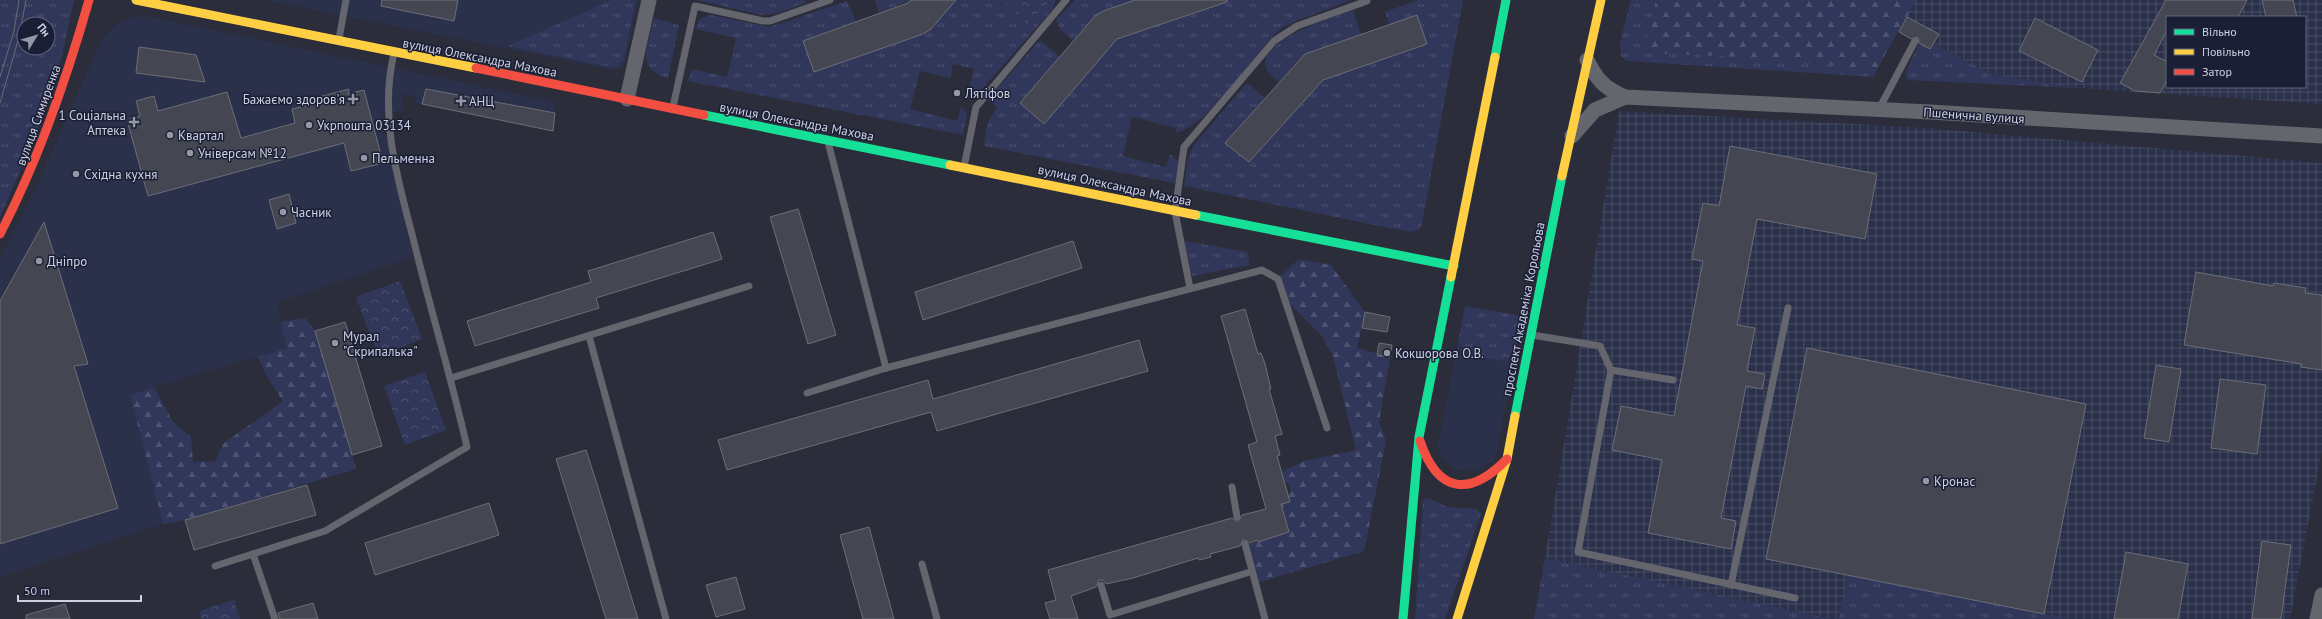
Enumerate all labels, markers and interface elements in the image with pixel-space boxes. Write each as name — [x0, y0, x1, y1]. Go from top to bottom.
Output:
north arrow — [16, 16, 56, 56]
legend — [2166, 16, 2306, 88]
text: Пн — [34, 20, 53, 39]
text: Вільно — [2202, 24, 2237, 39]
street label: вулиця Олександра Махова — [401, 34, 559, 81]
text: Повільно — [2202, 44, 2250, 59]
street label: вулиця Симиренка — [12, 62, 65, 168]
text: Затор — [2202, 64, 2232, 79]
place label: Лятіфов — [964, 85, 1010, 102]
marker: Лятіфов — [952, 88, 962, 98]
place label: Бажаємо здоров'я — [243, 91, 345, 108]
place label: АНЦ — [469, 93, 494, 110]
marker: Бажаємо здоров'я — [348, 94, 358, 104]
marker: АНЦ — [456, 96, 466, 106]
street label: вулиця Олександра Махова — [718, 98, 876, 145]
street label: Пшенична вулиця — [1923, 103, 2025, 128]
place label: 1 Соціальна Аптека — [58, 107, 126, 139]
marker: 1 Соціальна Аптека — [129, 117, 139, 127]
place label: Укрпошта 03134 — [317, 117, 411, 134]
marker: Укрпошта 03134 — [304, 120, 314, 130]
place label: Квартал — [178, 127, 224, 144]
marker: Квартал — [165, 130, 175, 140]
place label: Універсам №12 — [198, 145, 287, 162]
marker: Універсам №12 — [185, 148, 195, 158]
place label: Пельменна — [372, 150, 435, 167]
marker: Пельменна — [359, 153, 369, 163]
street label: вулиця Олександра Махова — [1036, 161, 1193, 210]
place label: Східна кухня — [84, 166, 157, 183]
marker: Східна кухня — [71, 169, 81, 179]
place label: Часник — [291, 204, 332, 221]
marker: Часник — [278, 207, 288, 217]
street label: проспект Академіка Корольова — [1498, 221, 1549, 397]
place label: Дніпро — [47, 253, 87, 270]
marker: Дніпро — [34, 256, 44, 266]
place label: Мурал "Скрипалька" — [343, 328, 418, 360]
marker: Мурал "Скрипалька" — [330, 338, 340, 348]
place label: Кокшорова О.В. — [1395, 345, 1484, 362]
marker: Кокшорова О.В. — [1382, 348, 1392, 358]
place label: Кронас — [1934, 473, 1975, 490]
marker: Кронас — [1921, 476, 1931, 486]
scale bar — [18, 577, 141, 603]
text: 50 m — [24, 583, 50, 598]

